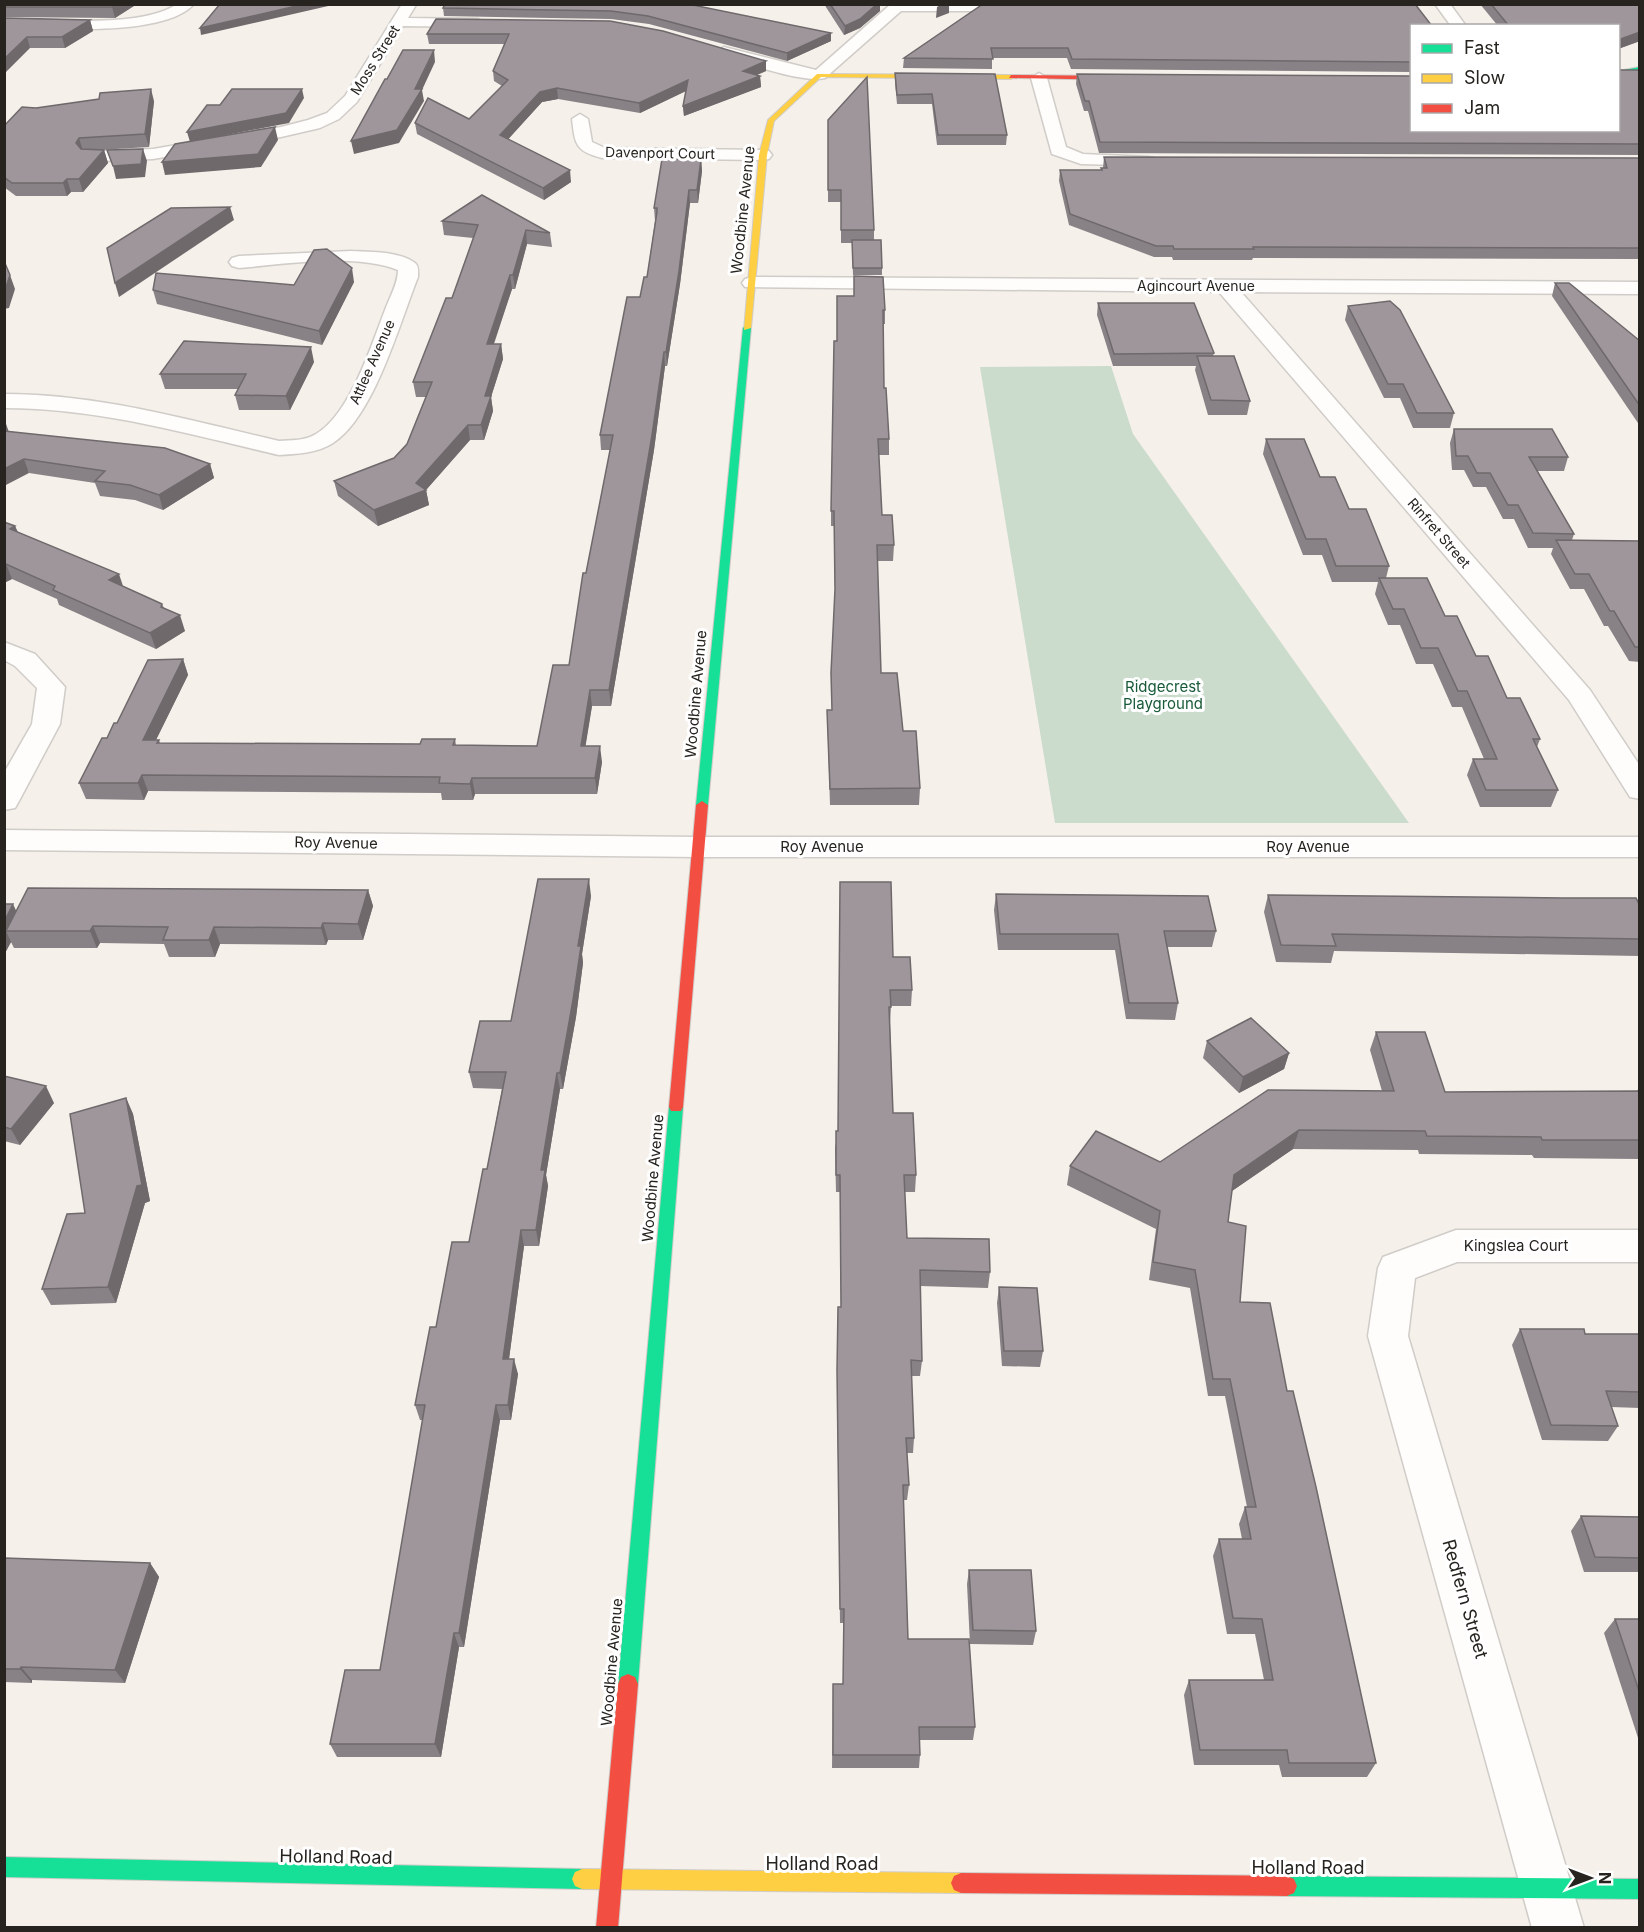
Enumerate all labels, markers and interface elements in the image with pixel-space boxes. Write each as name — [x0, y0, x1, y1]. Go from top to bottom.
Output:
street label: Moss Street — [346, 21, 403, 98]
legend — [1410, 24, 1620, 132]
text: Fast — [1464, 37, 1500, 58]
text: Slow — [1464, 67, 1505, 88]
text: Jam — [1464, 97, 1500, 118]
street label: Davenport Court — [605, 143, 715, 162]
street label: Woodbine Avenue — [726, 145, 759, 275]
street label: Agincourt Avenue — [1137, 277, 1255, 294]
street label: Attlee Avenue — [345, 317, 398, 407]
street label: Rinfret Street — [1404, 494, 1475, 571]
street label: Woodbine Avenue — [680, 629, 711, 759]
park label: Ridgecrest Playground — [1123, 677, 1203, 713]
street label: Roy Avenue — [294, 832, 378, 853]
street label: Roy Avenue — [780, 837, 864, 856]
street label: Roy Avenue — [1266, 837, 1350, 856]
street label: Woodbine Avenue — [637, 1113, 668, 1243]
street label: Kingslea Court — [1464, 1236, 1568, 1255]
street label: Redfern Street — [1438, 1537, 1493, 1661]
street label: Woodbine Avenue — [596, 1597, 627, 1727]
street label: Holland Road — [279, 1845, 393, 1868]
north arrow — [1560, 1848, 1620, 1908]
street label: Holland Road — [765, 1853, 879, 1874]
street label: Holland Road — [1251, 1857, 1365, 1878]
text: N — [1595, 1872, 1615, 1884]

